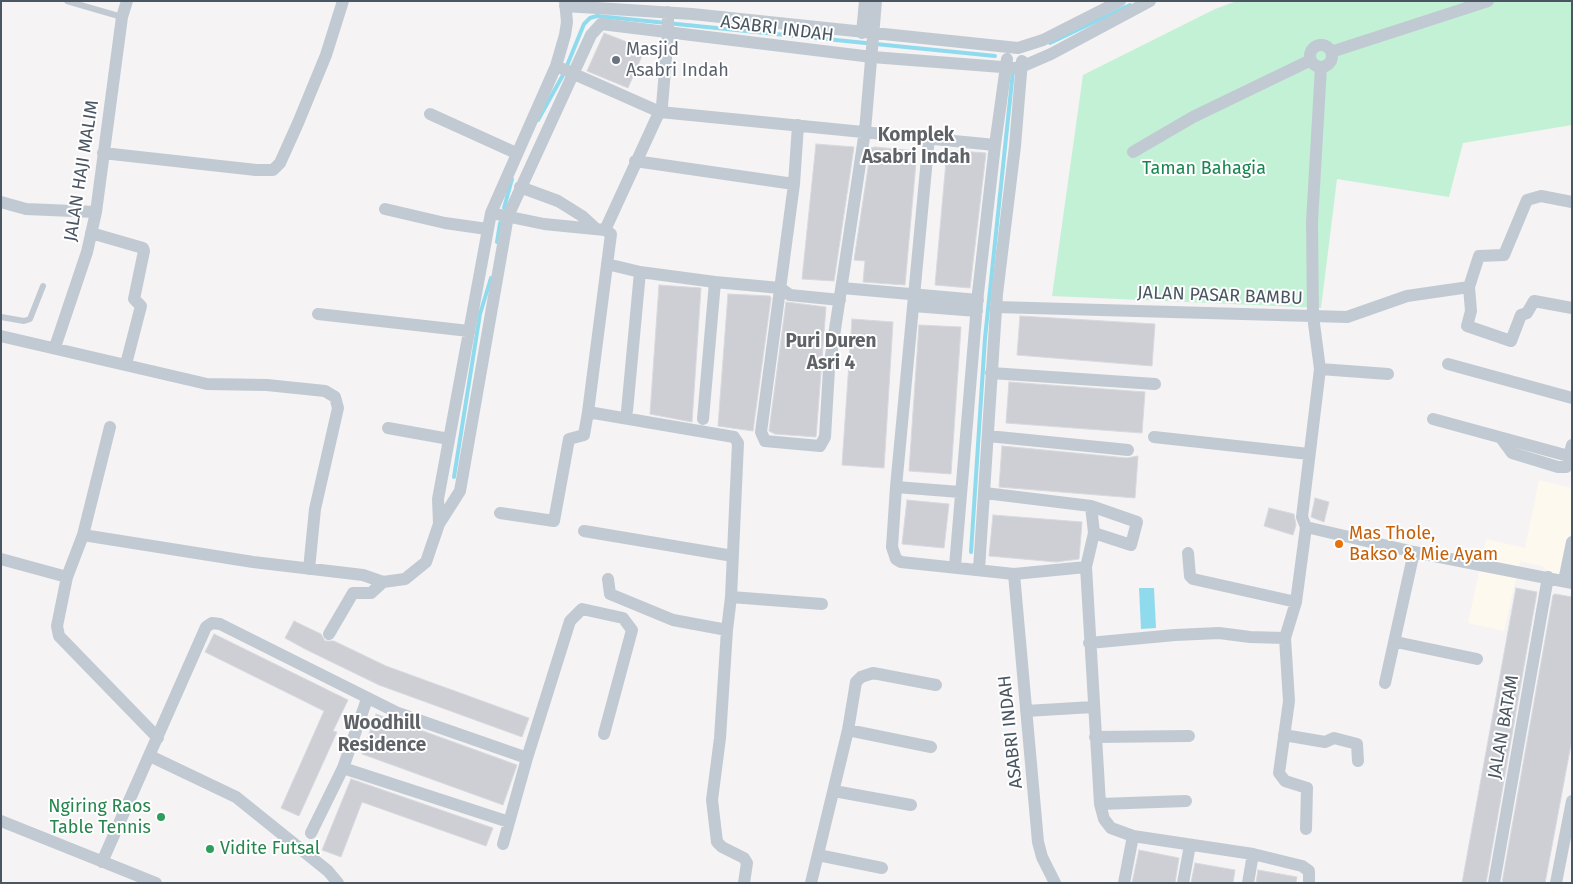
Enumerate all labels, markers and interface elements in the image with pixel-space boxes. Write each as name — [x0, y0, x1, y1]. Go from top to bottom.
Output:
street label: ASABRI INDAH — [719, 11, 835, 47]
place label: Masjid Asabri Indah — [626, 39, 729, 82]
marker: Masjid Asabri Indah — [610, 54, 622, 66]
street label: JALAN HAJI MALIM — [60, 99, 104, 243]
district label: Komplek Asabri Indah — [862, 125, 970, 169]
park label: Taman Bahagia — [1142, 158, 1266, 180]
street label: JALAN PASAR BAMBU — [1137, 282, 1303, 310]
district label: Puri Duren Asri 4 — [786, 331, 876, 375]
place label: Mas Thole, Bakso & Mie Ayam — [1349, 523, 1498, 566]
marker: Mas Thole, Bakso & Mie Ayam — [1333, 538, 1345, 550]
street label: JALAN BATAM — [1484, 673, 1524, 781]
street label: ASABRI INDAH — [994, 674, 1028, 790]
district label: Woodhill Residence — [338, 713, 426, 757]
place label: Ngiring Raos Table Tennis — [48, 796, 151, 839]
marker: Ngiring Raos Table Tennis — [155, 811, 167, 823]
place label: Vidite Futsal — [220, 838, 320, 860]
marker: Vidite Futsal — [204, 843, 216, 855]

